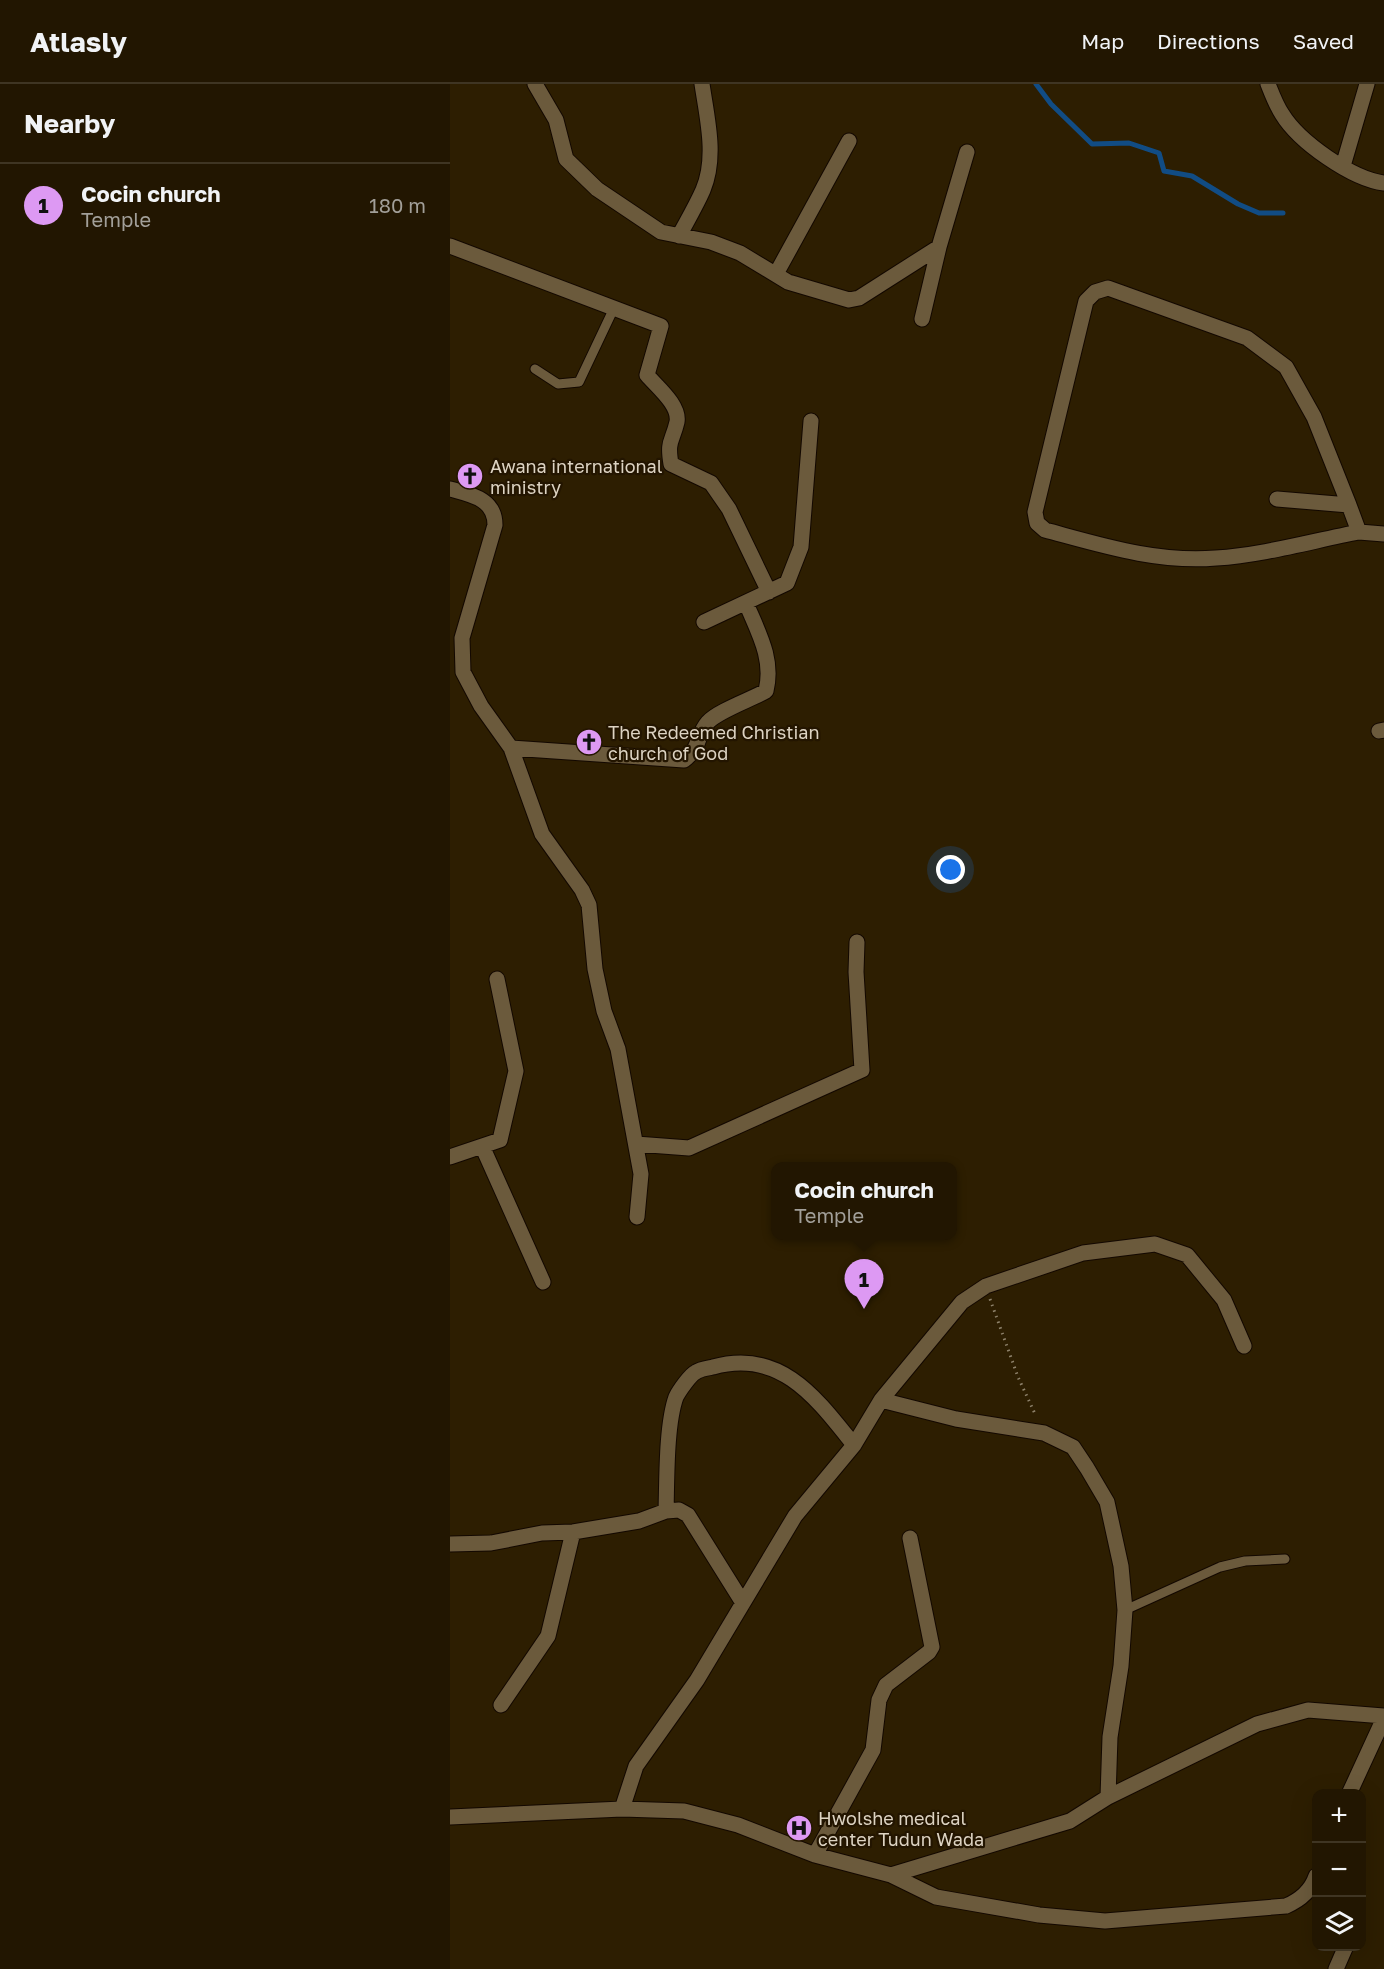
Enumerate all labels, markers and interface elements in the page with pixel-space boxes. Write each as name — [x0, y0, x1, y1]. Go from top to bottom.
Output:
text: Atlasly — [30, 25, 127, 58]
text: Map — [1081, 28, 1124, 54]
text: Directions — [1157, 28, 1260, 54]
text: Saved — [1293, 28, 1354, 54]
text: Nearby — [24, 108, 115, 139]
text: Cocin church — [81, 180, 221, 207]
text: 1 — [38, 193, 49, 217]
text: 180 m — [369, 193, 426, 217]
text: Temple — [81, 207, 151, 231]
place label: Awana international ministry — [490, 455, 663, 498]
church icon: Awana international ministry — [455, 461, 485, 491]
place label: The Redeemed Christian church of God — [608, 721, 820, 764]
church icon: The Redeemed Christian church of God — [574, 727, 604, 757]
your location — [936, 855, 965, 884]
popup — [771, 1162, 957, 1240]
text: Cocin church — [794, 1176, 934, 1203]
text: Temple — [794, 1203, 864, 1227]
pin: 1 — [844, 1260, 884, 1309]
map controls — [1312, 1789, 1366, 1951]
button: + — [1312, 1789, 1366, 1843]
place label: Hwolshe medical center Tudun Wada — [818, 1807, 984, 1850]
hospital icon: Hwolshe medical center Tudun Wada — [784, 1813, 814, 1843]
button: − — [1312, 1843, 1366, 1897]
button: layers — [1312, 1897, 1366, 1951]

